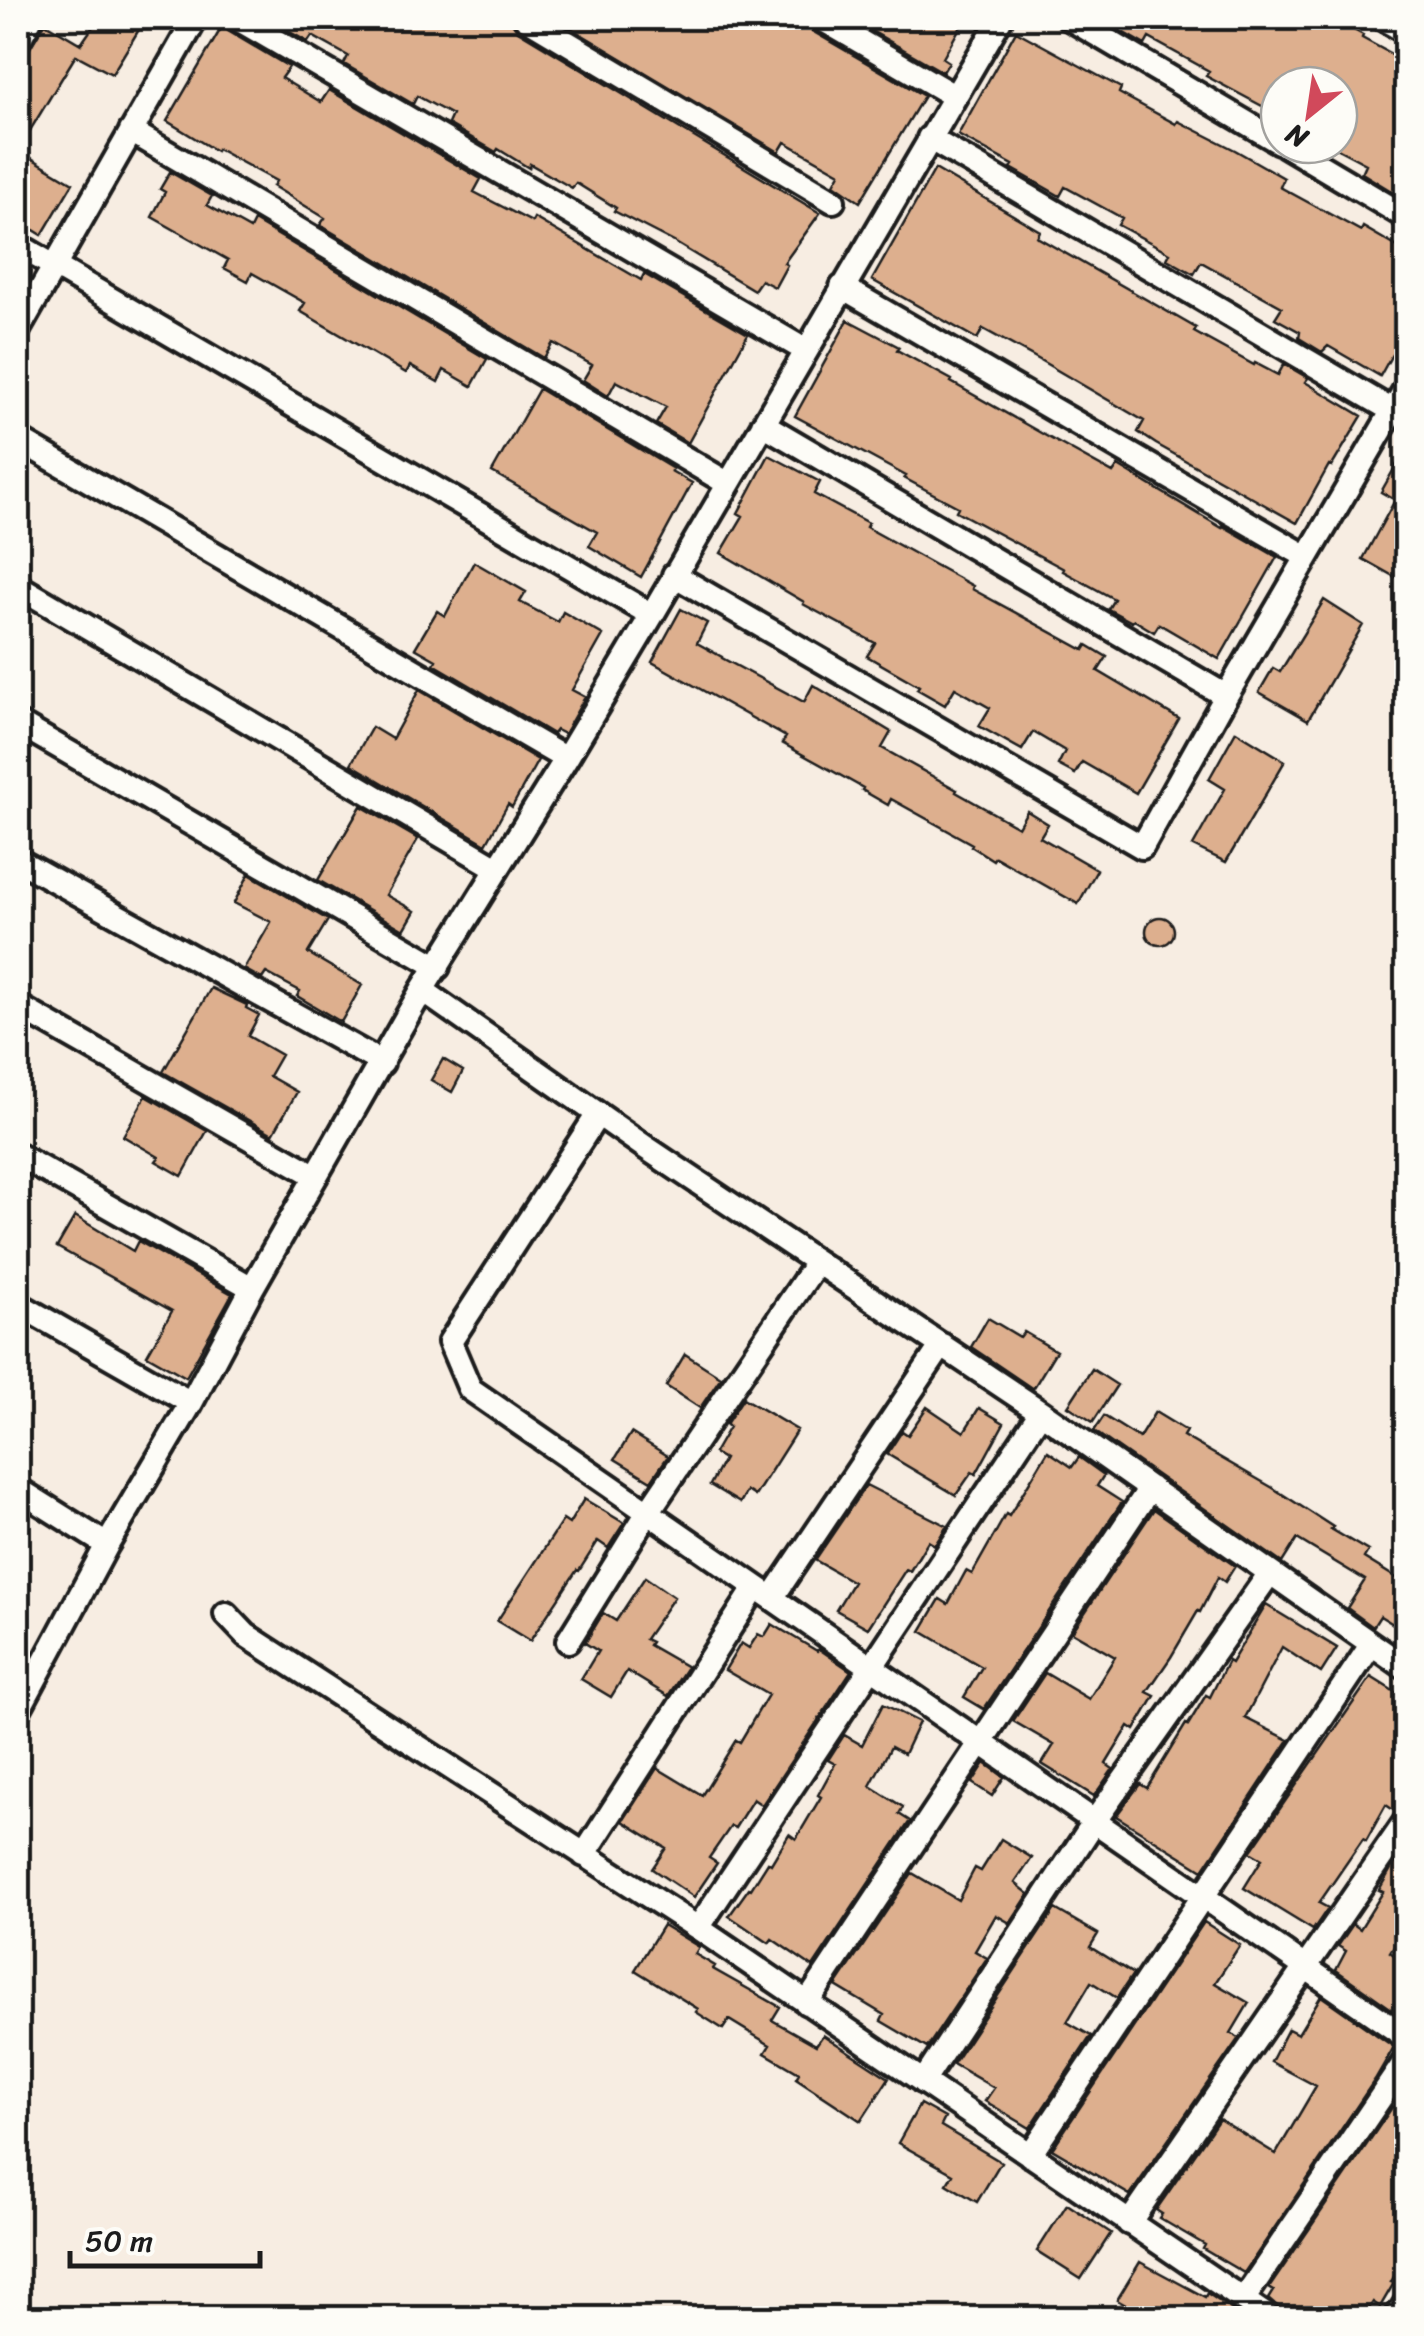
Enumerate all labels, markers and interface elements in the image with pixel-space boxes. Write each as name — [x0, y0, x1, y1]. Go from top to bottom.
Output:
north arrow — [1259, 65, 1359, 165]
text: N — [1276, 110, 1318, 163]
scale bar — [70, 2206, 260, 2268]
text: 50 m — [85, 2214, 153, 2268]

